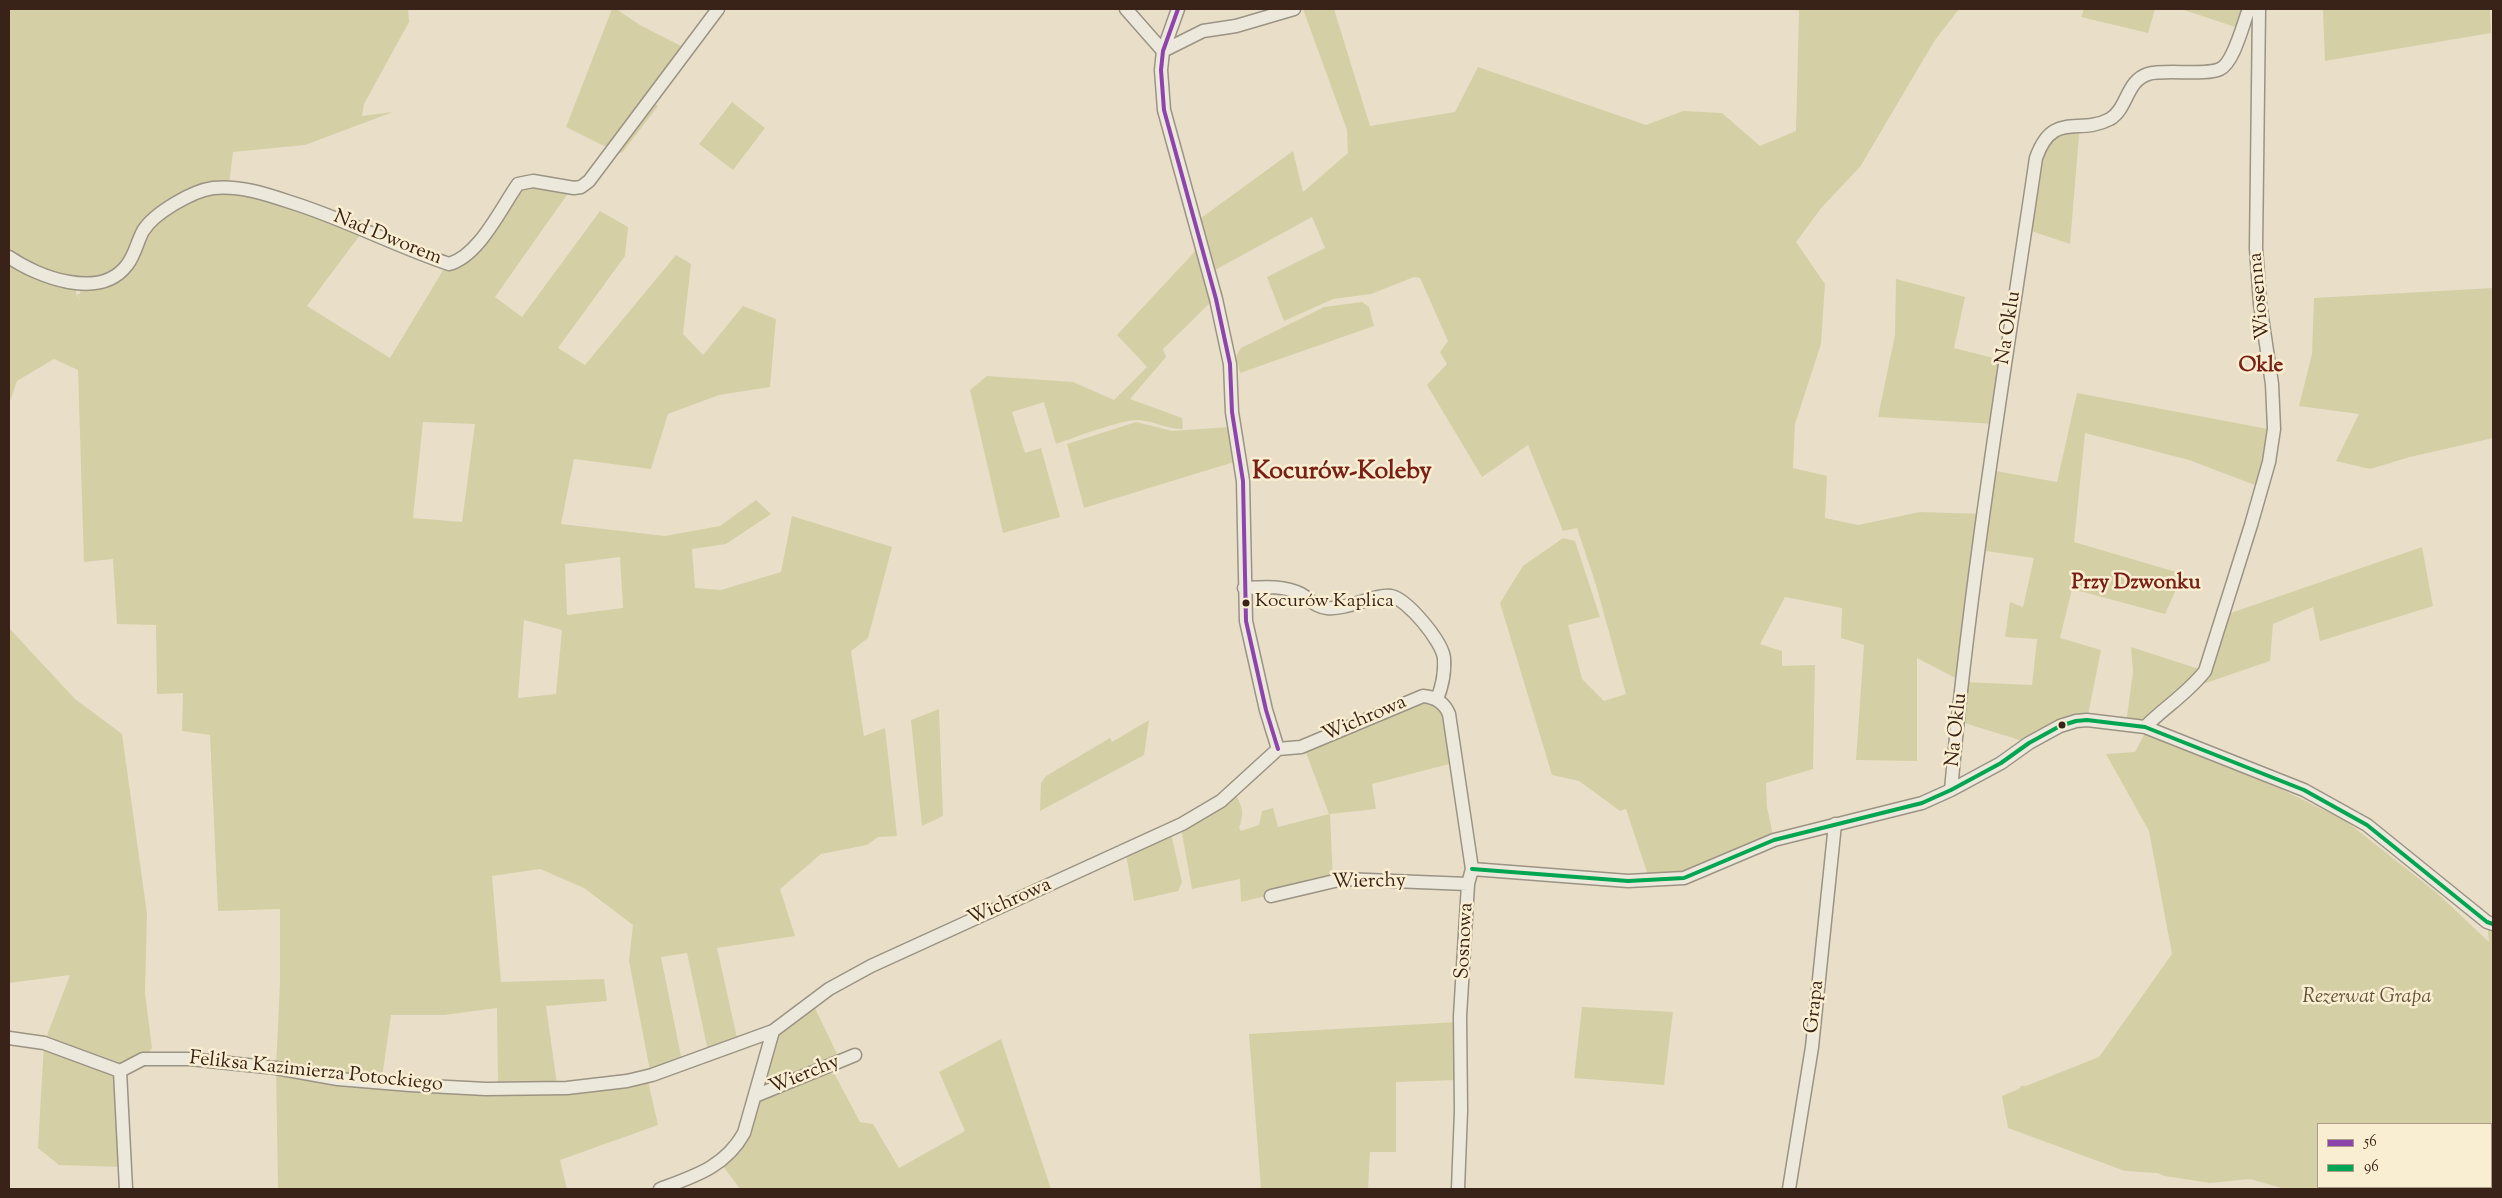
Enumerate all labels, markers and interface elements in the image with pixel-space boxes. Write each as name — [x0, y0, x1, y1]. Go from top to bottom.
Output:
street label: Nad Dworem — [329, 206, 445, 272]
street label: Wiosenna — [2245, 251, 2277, 341]
street label: Na Oklu — [1992, 289, 2028, 367]
district label: Okle — [2239, 354, 2283, 380]
district label: Kocurów-Koleby — [1252, 459, 1432, 489]
district label: Przy Dzwonku — [2071, 571, 2201, 597]
place label: Kocurów Kaplica — [1255, 592, 1394, 614]
marker: Kocurów Kaplica — [1241, 598, 1251, 608]
street label: Wichrowa — [1319, 692, 1411, 748]
street label: Na Oklu — [1942, 692, 1974, 768]
unlabelled marker — [2057, 720, 2067, 730]
street label: Wierchy — [1332, 870, 1406, 896]
street label: Wichrowa — [964, 874, 1056, 932]
street label: Sosnowa — [1452, 902, 1480, 980]
street label: Grapa — [1801, 979, 1831, 1035]
park label: Rezerwat Grapa — [2302, 987, 2432, 1011]
street label: Feliksa Kazimierza Potockiego — [188, 1048, 444, 1098]
street label: Wierchy — [766, 1051, 844, 1101]
legend — [2317, 1123, 2492, 1188]
text: 56 — [2364, 1132, 2377, 1153]
text: 96 — [2364, 1157, 2379, 1178]

